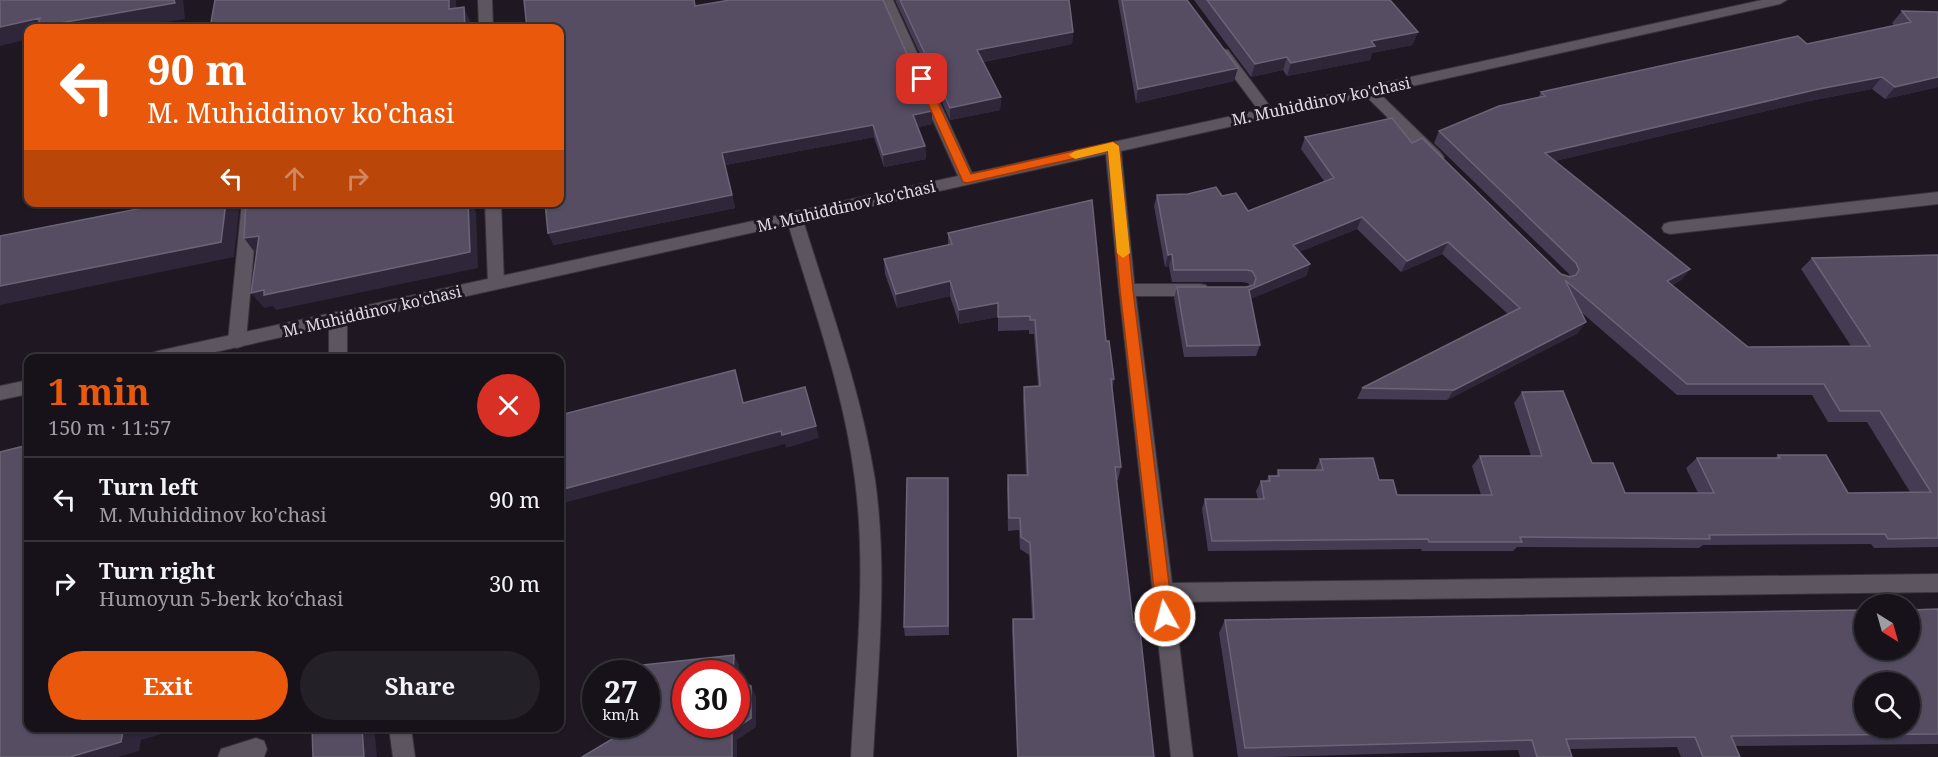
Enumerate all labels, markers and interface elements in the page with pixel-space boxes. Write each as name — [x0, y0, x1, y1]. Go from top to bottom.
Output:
text: 90 m — [147, 40, 247, 97]
icon: left — [48, 48, 126, 126]
pin — [896, 53, 947, 104]
icon: arrive — [905, 62, 938, 95]
street label: M. Muhiddinov ko'chasi — [1230, 71, 1412, 131]
text: M. Muhiddinov ko'chasi — [147, 94, 454, 131]
icon: left — [215, 162, 248, 195]
icon: ahead — [278, 162, 311, 195]
icon: right — [341, 162, 374, 195]
street label: M. Muhiddinov ko'chasi — [755, 175, 937, 237]
street label: M. Muhiddinov ko'chasi — [281, 280, 463, 342]
text: 1 min — [48, 367, 150, 416]
button: close — [477, 374, 540, 437]
text: 150 m · 11:57 — [48, 414, 171, 441]
text: Turn left — [99, 471, 198, 501]
icon: left — [48, 483, 81, 516]
text: 90 m — [489, 484, 540, 514]
text: M. Muhiddinov ko'chasi — [99, 501, 327, 528]
text: Turn right — [99, 555, 215, 585]
icon: right — [48, 567, 81, 600]
text: 30 m — [489, 568, 540, 598]
position arrow — [1133, 584, 1197, 648]
text: Humoyun 5-berk koʻchasi — [99, 585, 343, 612]
north arrow — [1854, 594, 1920, 660]
map controls — [1854, 594, 1920, 738]
button: Exit — [48, 651, 288, 720]
button: Share — [300, 651, 540, 720]
speed limit sign: 30 — [672, 660, 750, 738]
text: 27 — [604, 671, 638, 712]
button: search — [1854, 672, 1920, 738]
text: km/h — [603, 704, 639, 724]

